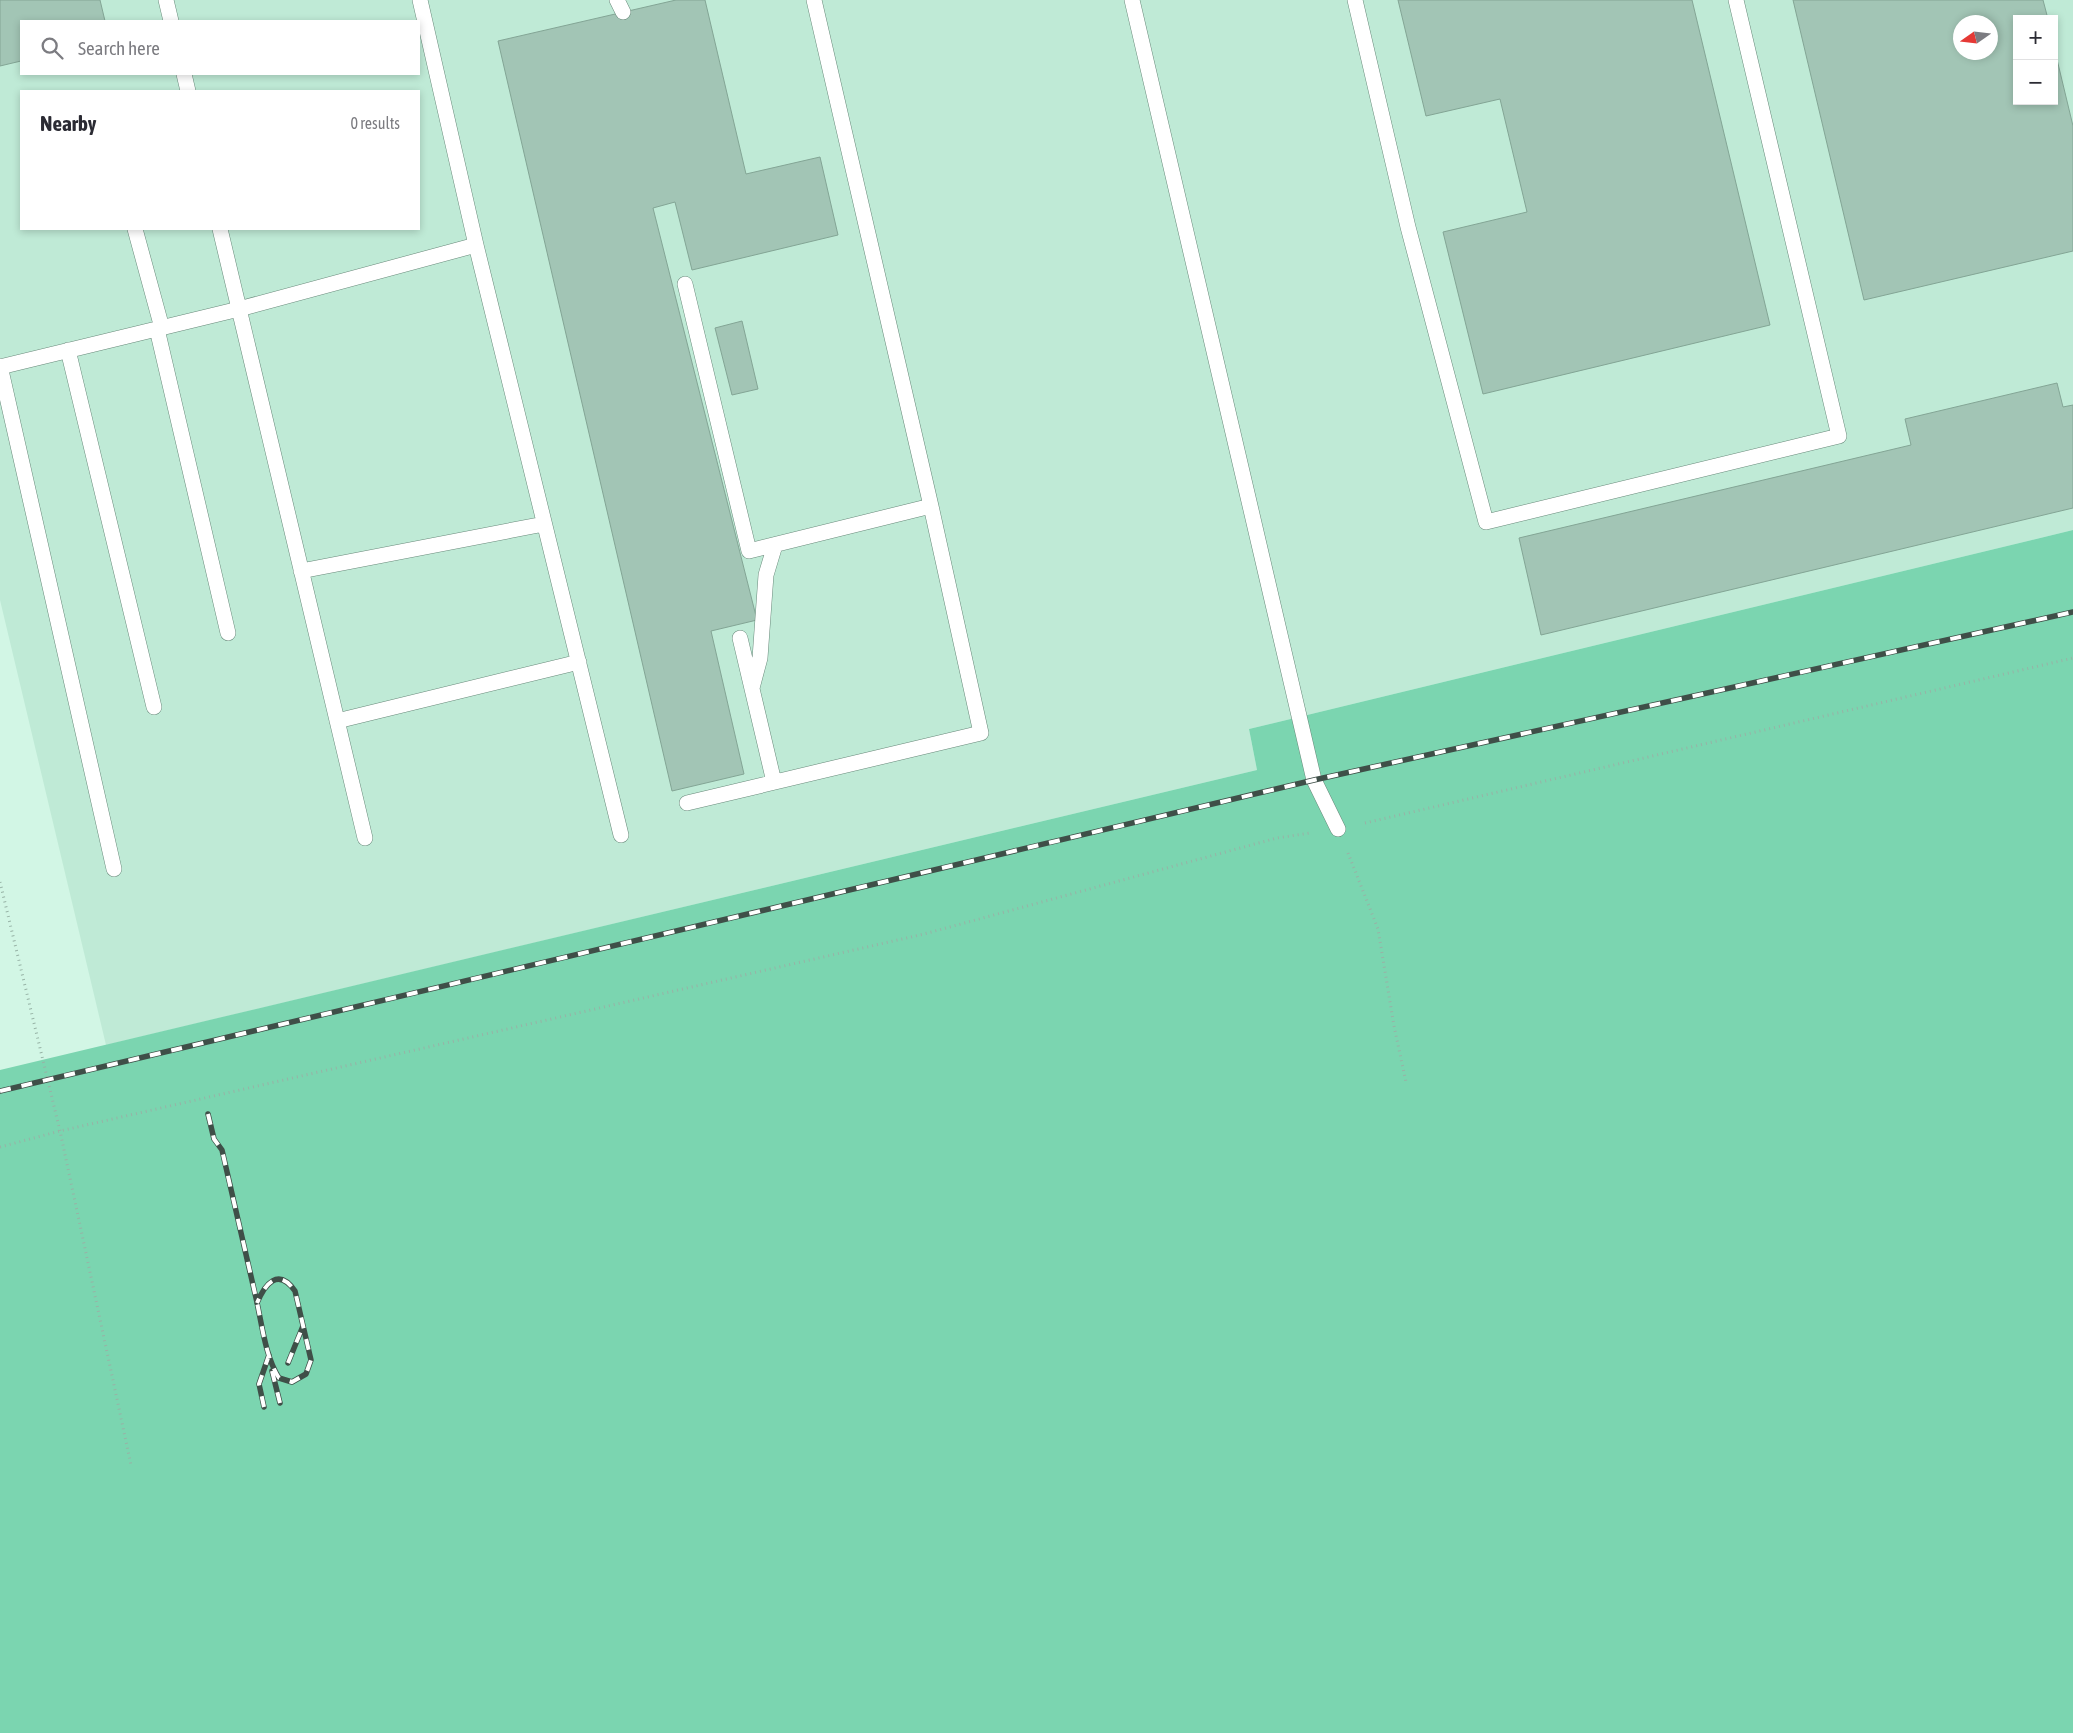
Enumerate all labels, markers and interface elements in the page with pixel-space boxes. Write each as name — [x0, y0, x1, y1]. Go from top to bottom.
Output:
north arrow — [1953, 15, 1998, 60]
map controls — [2013, 15, 2058, 105]
button: + — [2013, 15, 2058, 60]
search box — [20, 20, 420, 75]
icon: search — [38, 34, 66, 62]
text: Search here — [78, 37, 160, 59]
button: − — [2013, 60, 2058, 105]
text: Nearby — [40, 111, 96, 135]
text: 0 results — [350, 114, 400, 132]

